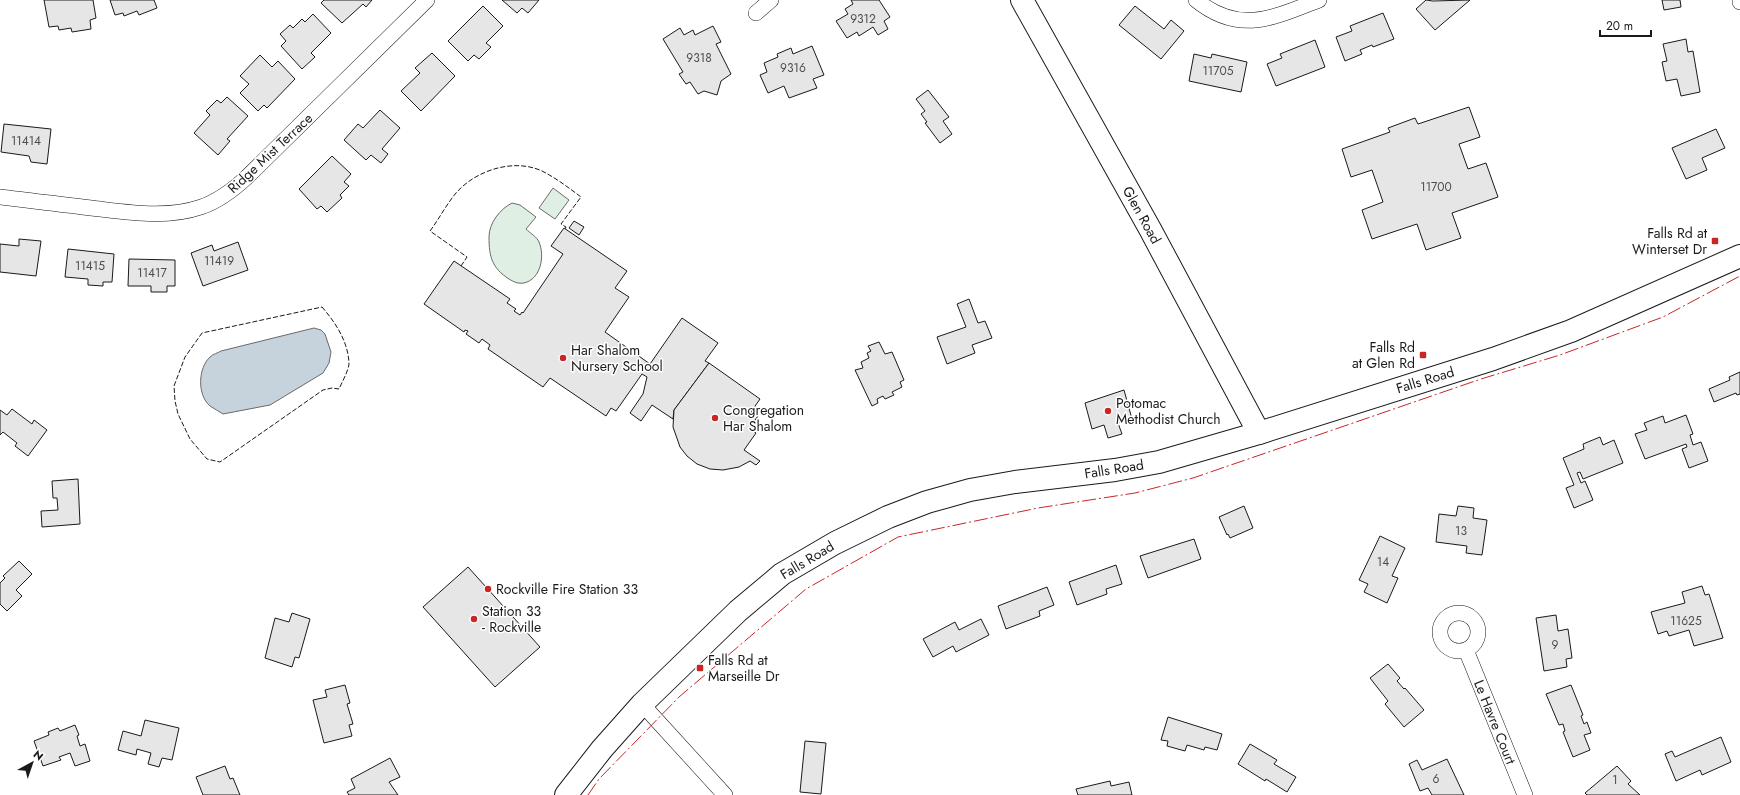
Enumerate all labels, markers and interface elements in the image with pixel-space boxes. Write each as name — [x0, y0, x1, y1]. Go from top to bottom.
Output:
house number: 9312 — [850, 10, 876, 28]
scale bar — [1600, 12, 1651, 38]
text: 20 m — [1606, 17, 1633, 35]
house number: 9318 — [686, 49, 712, 67]
house number: 9316 — [780, 59, 806, 77]
house number: 11705 — [1202, 62, 1234, 80]
street label: Ridge Mist Terrace — [223, 108, 317, 198]
house number: 11414 — [11, 132, 41, 150]
house number: 11700 — [1420, 178, 1452, 196]
street label: Glen Road — [1118, 183, 1166, 247]
place label: Falls Rd at Winterset Dr — [1632, 223, 1708, 259]
marker: Falls Rd at Winterset Dr — [1710, 236, 1720, 246]
house number: 11419 — [204, 252, 234, 270]
house number: 11415 — [75, 257, 105, 275]
house number: 11417 — [137, 264, 167, 282]
place label: Falls Rd at Glen Rd — [1352, 337, 1415, 373]
place label: Har Shalom Nursery School — [571, 340, 663, 376]
marker: Falls Rd at Glen Rd — [1418, 350, 1428, 360]
marker: Har Shalom Nursery School — [558, 353, 568, 363]
street label: Falls Road — [1393, 362, 1457, 398]
place label: Potomac Methodist Church — [1116, 393, 1221, 429]
place label: Congregation Har Shalom — [723, 400, 804, 436]
marker: Potomac Methodist Church — [1103, 406, 1113, 416]
marker: Congregation Har Shalom — [710, 413, 720, 423]
street label: Falls Road — [1083, 454, 1145, 484]
house number: 13 — [1455, 522, 1467, 540]
street label: Falls Road — [776, 536, 838, 584]
house number: 14 — [1377, 553, 1389, 571]
place label: Rockville Fire Station 33 — [496, 579, 638, 599]
marker: Rockville Fire Station 33 — [483, 584, 493, 594]
place label: Station 33 - Rockville — [482, 601, 542, 637]
house number: 11625 — [1670, 612, 1702, 630]
marker: Station 33 - Rockville — [469, 614, 479, 624]
house number: 9 — [1552, 636, 1559, 654]
place label: Falls Rd at Marseille Dr — [708, 650, 780, 686]
marker: Falls Rd at Marseille Dr — [695, 663, 705, 673]
street label: Le Havre Court — [1469, 677, 1521, 768]
north arrow — [12, 743, 52, 783]
text: N — [30, 746, 47, 764]
house number: 6 — [1433, 770, 1440, 788]
house number: 1 — [1612, 771, 1618, 789]

